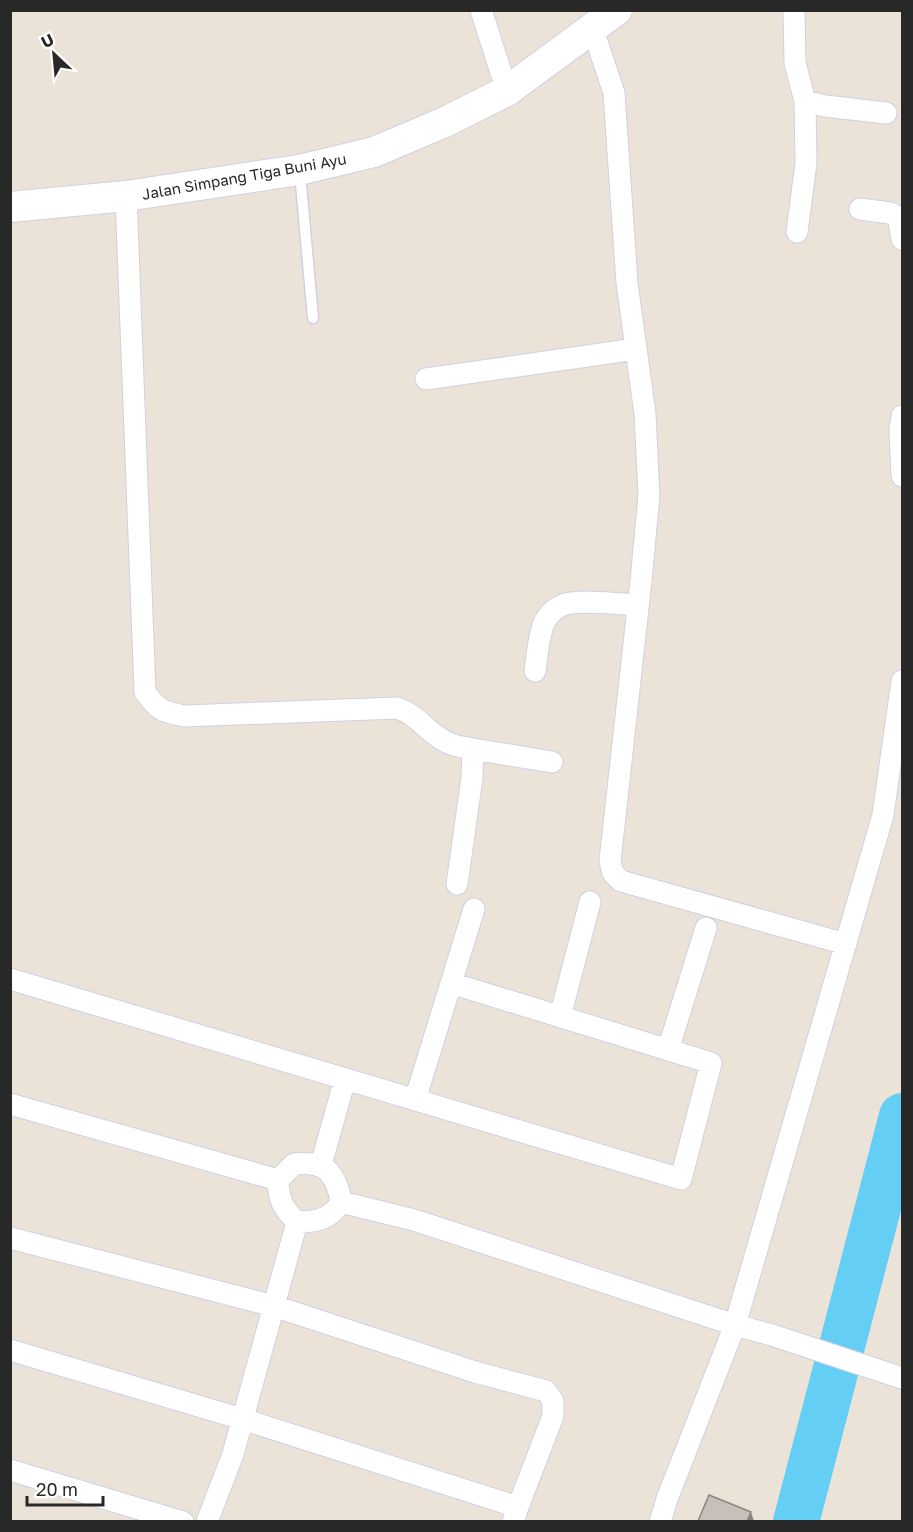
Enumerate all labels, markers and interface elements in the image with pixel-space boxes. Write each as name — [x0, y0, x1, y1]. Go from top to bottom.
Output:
north arrow — [24, 24, 84, 84]
text: U — [38, 29, 57, 52]
street label: Jalan Simpang Tiga Buni Ayu — [140, 149, 348, 203]
scale bar — [27, 1469, 104, 1507]
text: 20 m — [36, 1478, 78, 1500]

